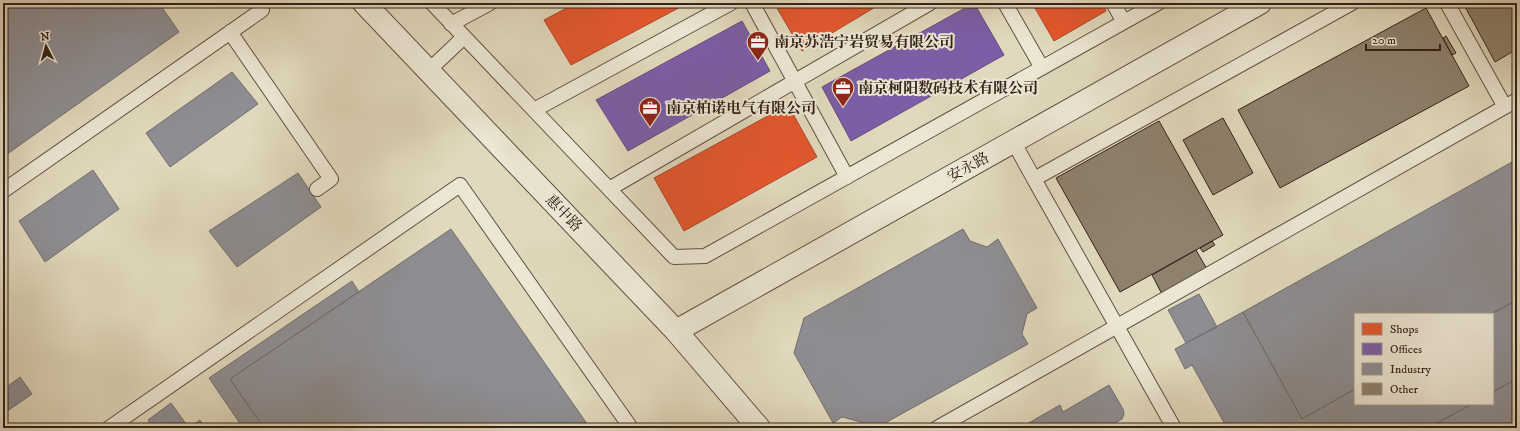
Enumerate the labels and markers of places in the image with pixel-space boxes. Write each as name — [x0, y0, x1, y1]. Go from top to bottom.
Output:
office icon: 南京苏浩宁岩贸易有限公司 — [745, 29, 771, 62]
place label: 南京苏浩宁岩贸易有限公司 — [774, 33, 954, 52]
office icon: 南京柯阳数码技术有限公司 — [830, 75, 856, 108]
place label: 南京柯阳数码技术有限公司 — [858, 79, 1038, 98]
office icon: 南京柏诺电气有限公司 — [637, 95, 663, 128]
place label: 南京柏诺电气有限公司 — [666, 99, 816, 118]

